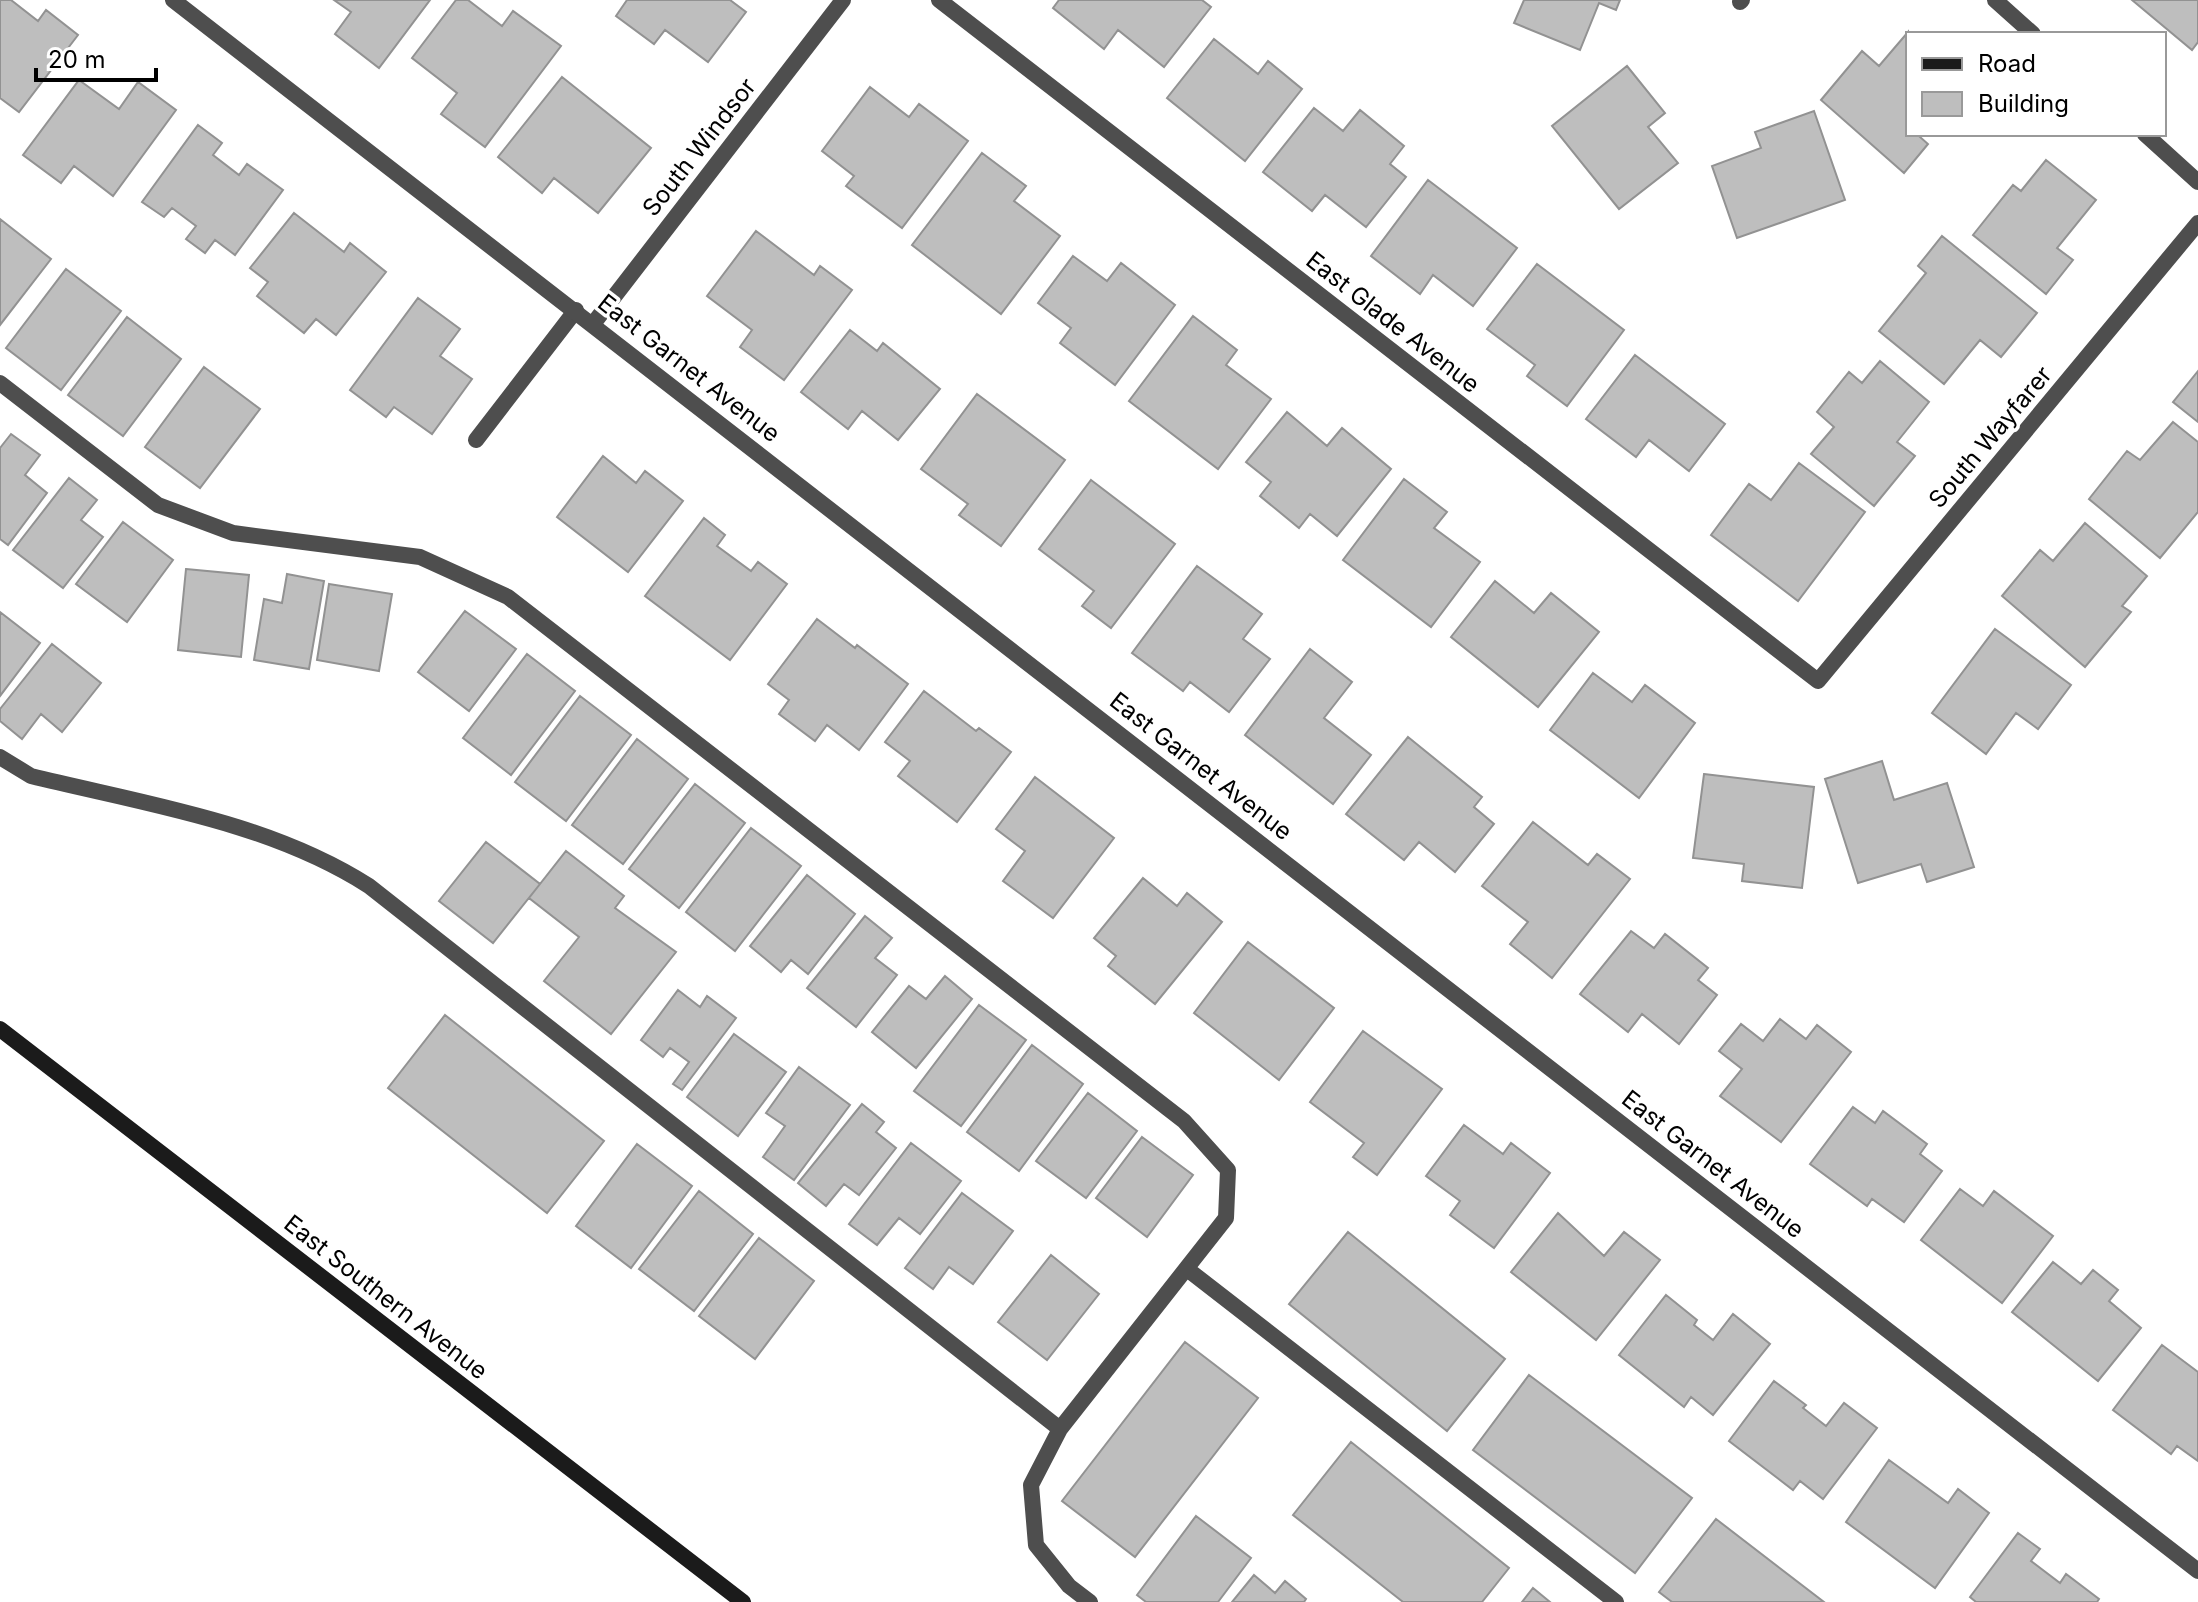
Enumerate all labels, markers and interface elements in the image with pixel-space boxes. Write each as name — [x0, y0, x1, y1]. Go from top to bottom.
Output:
scale bar — [36, 32, 156, 82]
legend — [1906, 32, 2166, 136]
text: 20 m — [48, 45, 106, 74]
text: Road — [1978, 49, 2036, 78]
street label: South Windsor — [636, 72, 762, 222]
text: Building — [1978, 89, 2069, 118]
street label: East Glade Avenue — [1301, 245, 1485, 399]
street label: East Garnet Avenue — [592, 288, 786, 448]
street label: South Wayfarer — [1922, 360, 2058, 514]
street label: East Garnet Avenue — [1104, 686, 1298, 846]
street label: East Garnet Avenue — [1616, 1084, 1810, 1244]
street label: East Southern Avenue — [279, 1209, 493, 1385]

